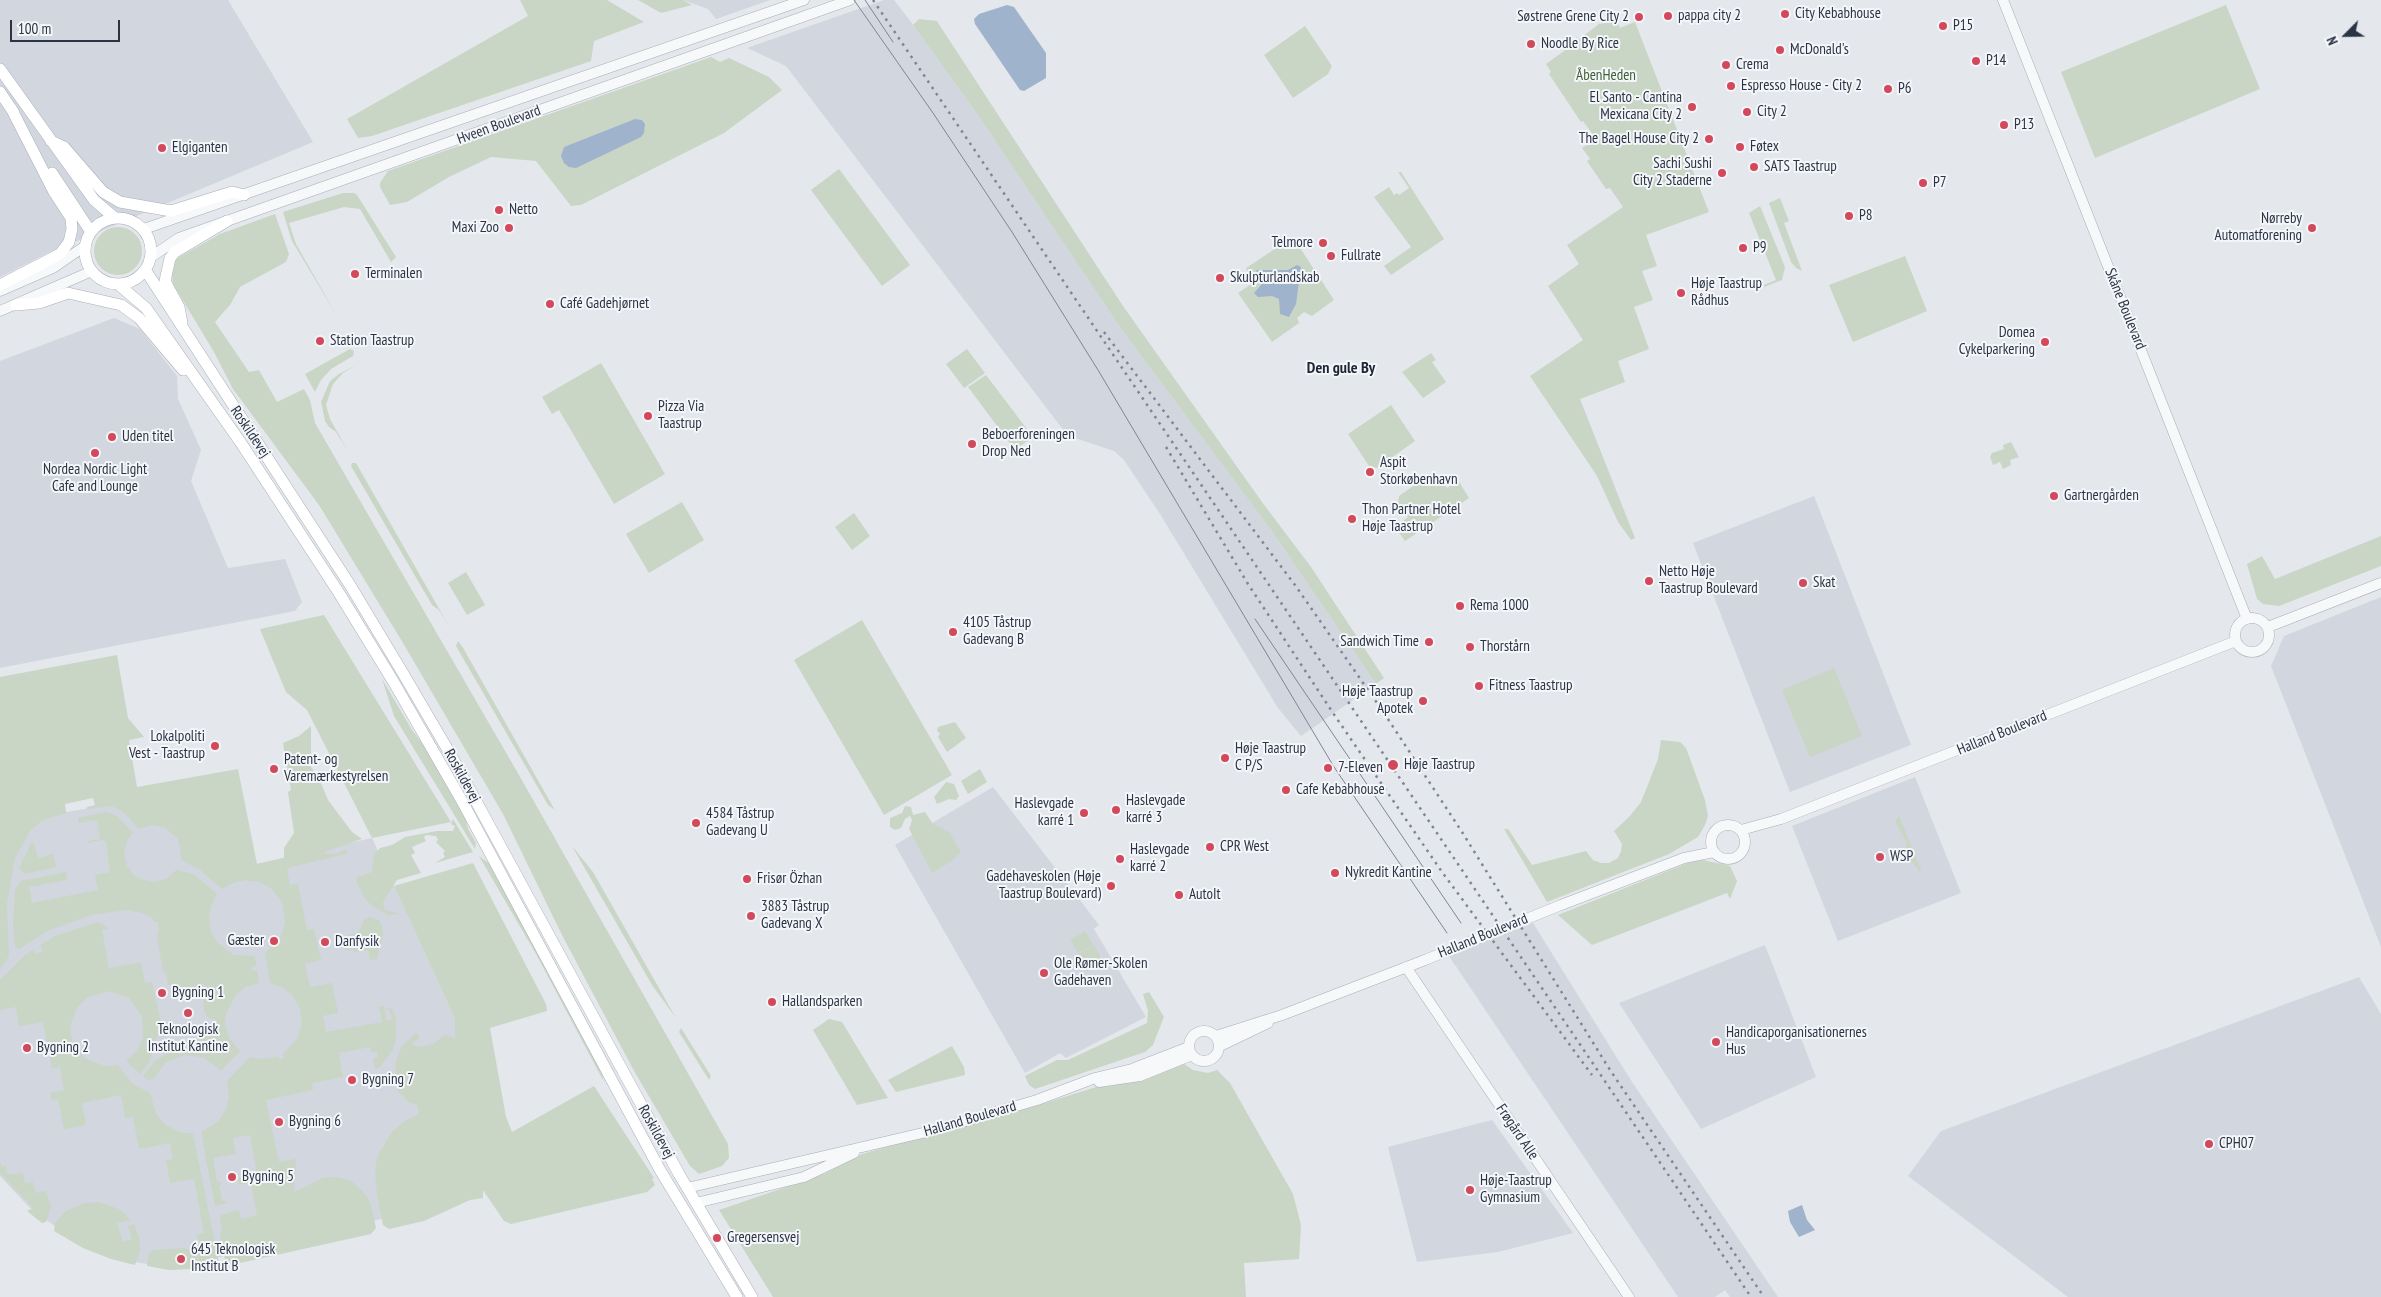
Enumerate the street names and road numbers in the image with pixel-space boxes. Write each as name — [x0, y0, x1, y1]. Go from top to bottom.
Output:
street label: Hveen Boulevard — [455, 102, 543, 148]
street label: Skåne Boulevard — [2101, 266, 2149, 352]
street label: Roskildevej — [226, 403, 274, 461]
street label: Halland Boulevard — [1954, 707, 2050, 759]
street label: Roskildevej — [440, 746, 484, 806]
street label: Halland Boulevard — [1435, 910, 1531, 962]
street label: Halland Boulevard — [922, 1097, 1018, 1141]
street label: Frøgård Alle — [1492, 1101, 1542, 1163]
street label: Roskildevej — [634, 1102, 678, 1162]

